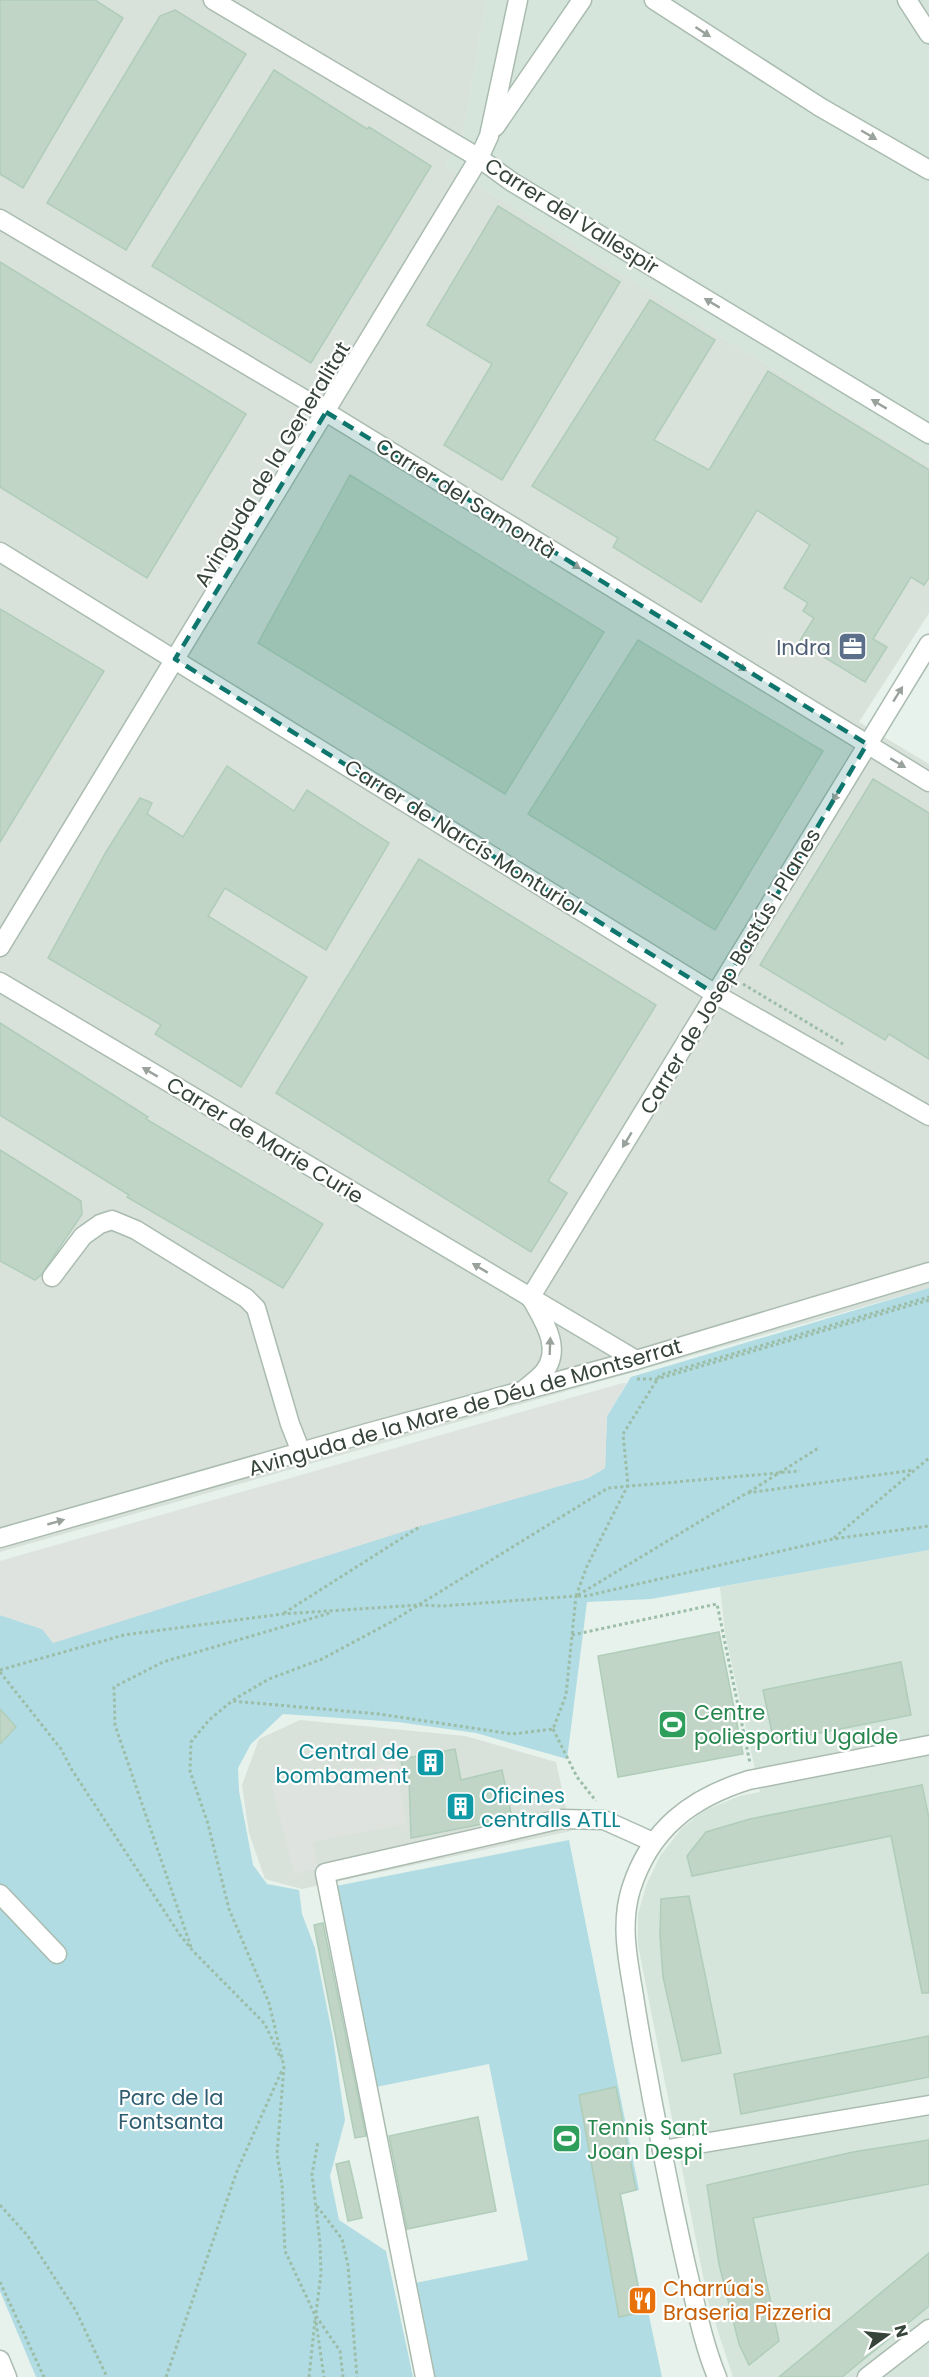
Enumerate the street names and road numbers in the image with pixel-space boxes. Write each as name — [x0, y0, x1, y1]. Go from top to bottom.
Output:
street label: Carrer del Vallespir — [479, 151, 665, 281]
street label: Avinguda de la Generalitat — [187, 336, 357, 592]
street label: Carrer del Samontà — [370, 431, 562, 565]
street label: Carrer de Narcís Monturiol — [339, 752, 587, 922]
street label: Carrer de Josep Bastús i Planes — [633, 822, 827, 1120]
street label: Carrer de Marie Curie — [161, 1070, 369, 1210]
street label: Avinguda de la Mare de Déu de Montserrat — [245, 1331, 685, 1483]

